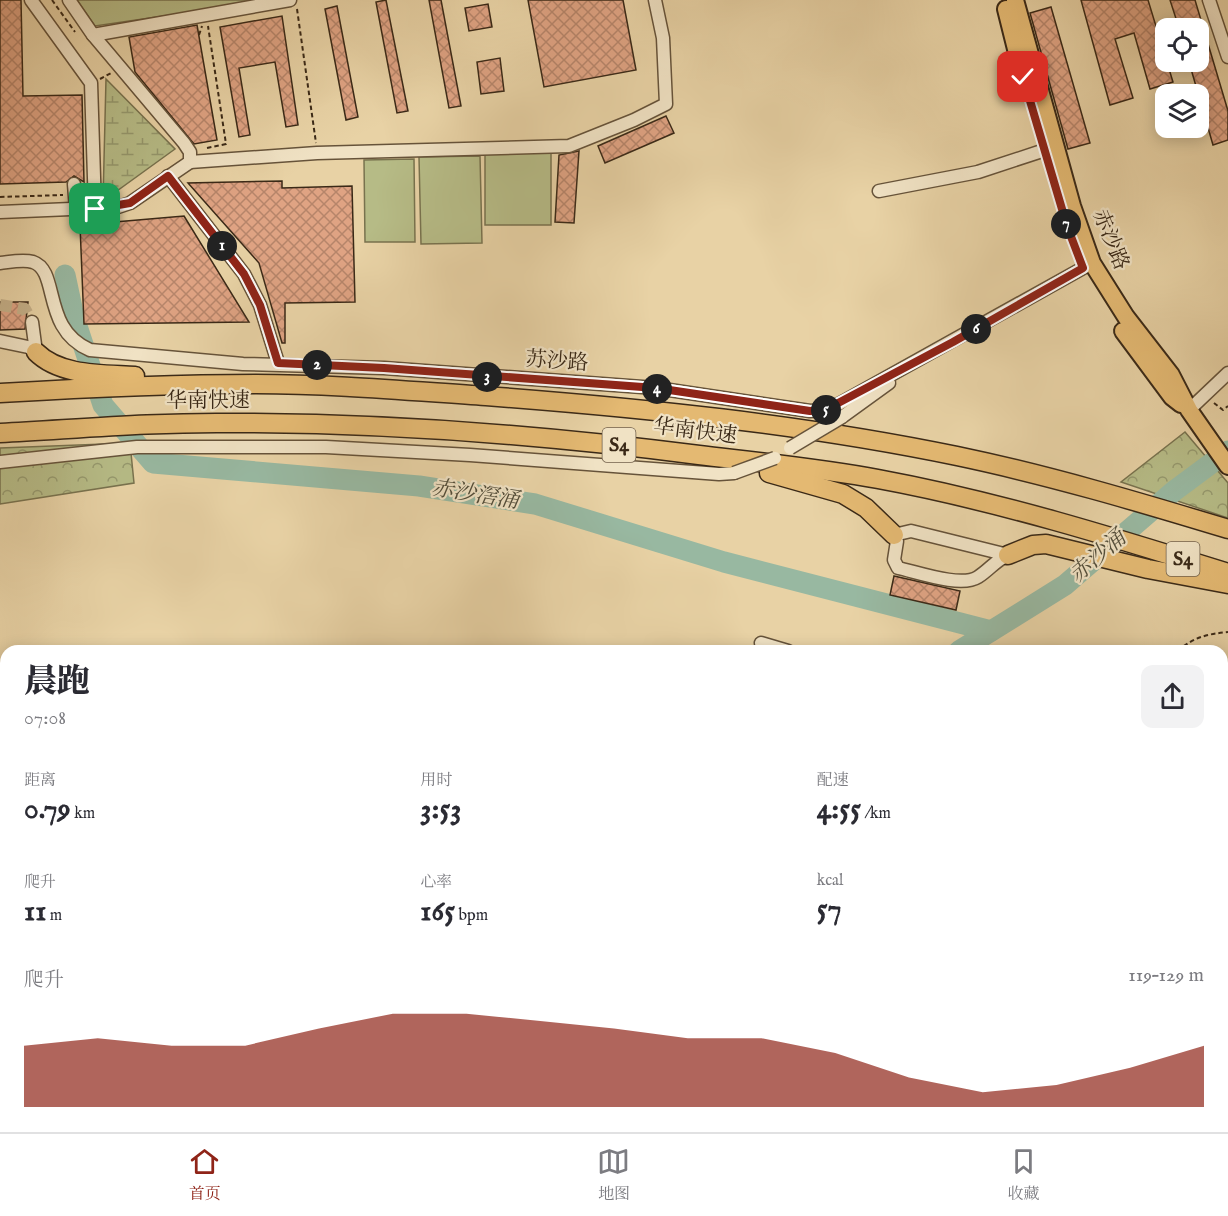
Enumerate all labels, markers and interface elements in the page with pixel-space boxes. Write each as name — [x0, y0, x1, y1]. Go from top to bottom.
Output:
map controls — [1155, 18, 1209, 138]
button: locate — [1155, 18, 1209, 72]
pin — [997, 51, 1048, 102]
icon: check — [1006, 60, 1039, 93]
button: layers — [1155, 84, 1209, 138]
pin — [69, 183, 120, 234]
icon: arrive — [78, 192, 111, 225]
street label: 赤沙路 — [1086, 206, 1134, 274]
pin: 7 — [1051, 209, 1081, 239]
text: 7 — [1062, 214, 1070, 234]
pin: 1 — [207, 231, 237, 261]
text: 1 — [219, 236, 225, 256]
pin: 6 — [961, 314, 991, 344]
text: 6 — [973, 319, 979, 339]
street label: 苏沙路 — [525, 346, 589, 378]
pin: 2 — [302, 350, 332, 380]
text: 2 — [313, 355, 321, 375]
pin: 3 — [472, 362, 502, 392]
text: 3 — [484, 367, 490, 387]
pin: 4 — [642, 374, 672, 404]
text: 4 — [653, 379, 661, 399]
street label: 华南快速 — [166, 388, 250, 415]
pin: 5 — [811, 395, 841, 425]
text: 5 — [823, 400, 829, 420]
street label: 华南快速 — [652, 413, 738, 451]
road number: S4 — [602, 428, 636, 462]
water label: 赤沙滘涌 — [429, 474, 524, 516]
water label: 赤沙涌 — [1064, 523, 1134, 589]
road number: S4 — [1166, 542, 1200, 576]
text: 晨跑 — [24, 662, 90, 704]
button: share — [1141, 665, 1204, 728]
text: 07:08 — [24, 706, 66, 731]
text: 距离 — [24, 771, 56, 791]
text: 用时 — [420, 771, 452, 791]
text: 配速 — [817, 771, 849, 791]
text: 0.79 — [24, 791, 71, 829]
text: 3:53 — [420, 791, 462, 829]
text: 4:55 — [817, 791, 861, 829]
text: km — [71, 804, 95, 824]
text: /km — [861, 804, 891, 824]
text: kcal — [817, 871, 843, 891]
text: 爬升 — [24, 873, 56, 893]
text: 心率 — [420, 873, 452, 893]
text: 57 — [817, 891, 842, 929]
text: 11 — [24, 893, 46, 931]
text: 165 — [420, 893, 455, 931]
text: m — [46, 906, 62, 926]
text: bpm — [455, 906, 488, 926]
text: 119–129 m — [1128, 963, 1204, 988]
text: 爬升 — [24, 968, 64, 993]
tab: 首页 — [188, 1145, 221, 1205]
tab: 地图 — [597, 1145, 630, 1205]
tab: 收藏 — [1007, 1145, 1040, 1205]

